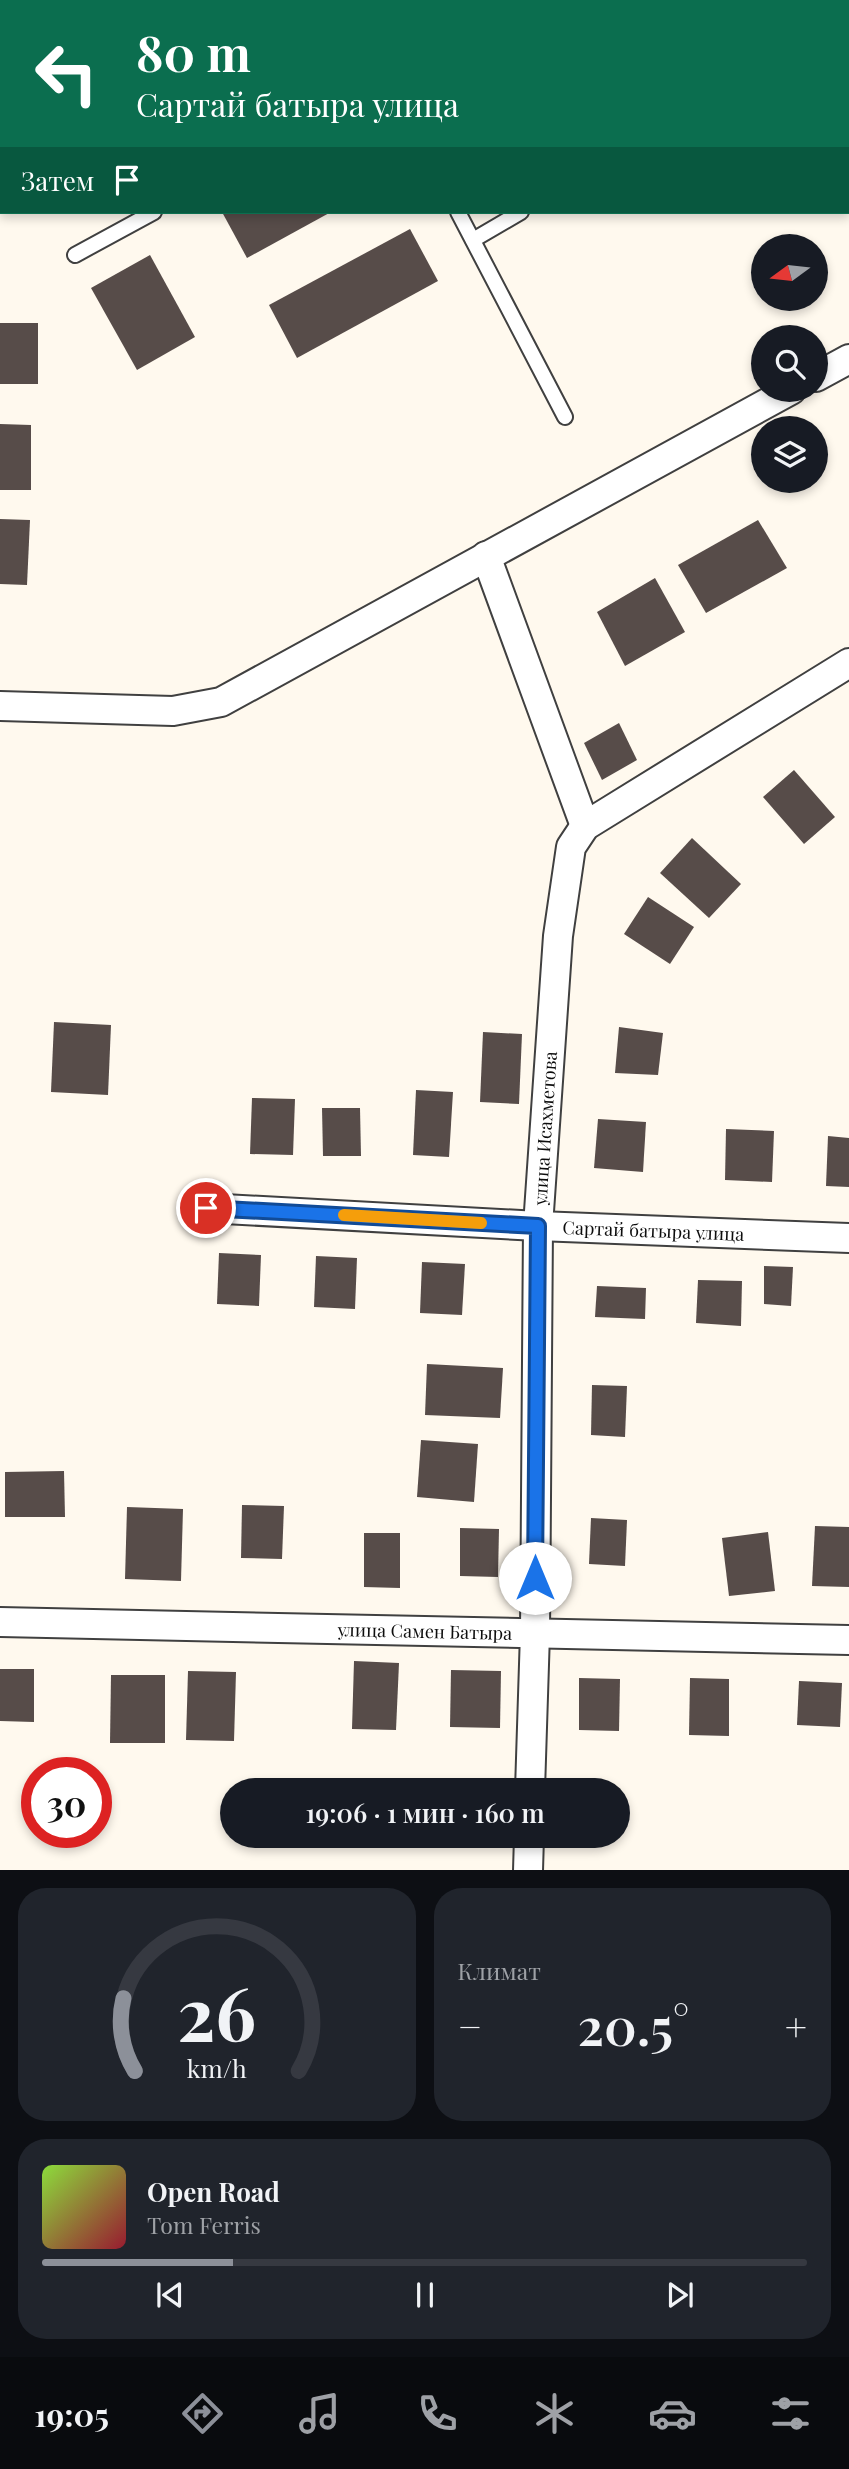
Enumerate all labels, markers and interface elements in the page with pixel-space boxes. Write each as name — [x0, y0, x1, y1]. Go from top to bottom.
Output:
text: 80 m — [136, 19, 251, 84]
icon: left — [21, 28, 112, 119]
text: Сартай батыра улица — [136, 82, 459, 125]
icon: arrive — [108, 161, 146, 199]
text: Затем — [21, 163, 94, 198]
north arrow — [751, 234, 828, 312]
map controls — [751, 234, 828, 493]
button: search — [751, 325, 828, 402]
button: layers — [751, 416, 828, 493]
street label: улица Исахметова — [527, 1050, 562, 1207]
pin — [176, 1178, 236, 1238]
icon: arrive — [187, 1189, 225, 1227]
street label: Сартай батыра улица — [562, 1215, 745, 1246]
position arrow — [498, 1541, 572, 1615]
street label: улица Самен Батыра — [336, 1617, 512, 1645]
speed limit sign: 30 — [21, 1757, 112, 1848]
text: 19:06 · 1 мин · 160 m — [305, 1795, 545, 1830]
text: Климат — [458, 1955, 541, 1986]
text: 26 — [177, 1962, 256, 2059]
text: 20.5° — [577, 1990, 689, 2059]
text: − — [458, 2000, 482, 2051]
text: + — [785, 2000, 807, 2051]
text: km/h — [187, 2050, 247, 2083]
text: Open Road — [147, 2174, 280, 2209]
text: Tom Ferris — [147, 2209, 261, 2240]
icon: previous — [151, 2276, 189, 2314]
icon: pause — [406, 2276, 444, 2314]
icon: next — [661, 2276, 699, 2314]
icon: directions — [178, 2389, 227, 2438]
icon: music — [295, 2389, 344, 2438]
icon: phone — [413, 2389, 462, 2438]
icon: climate — [530, 2389, 579, 2438]
icon: car — [648, 2389, 697, 2438]
icon: filters — [766, 2389, 815, 2438]
text: 19:05 — [34, 2392, 109, 2435]

